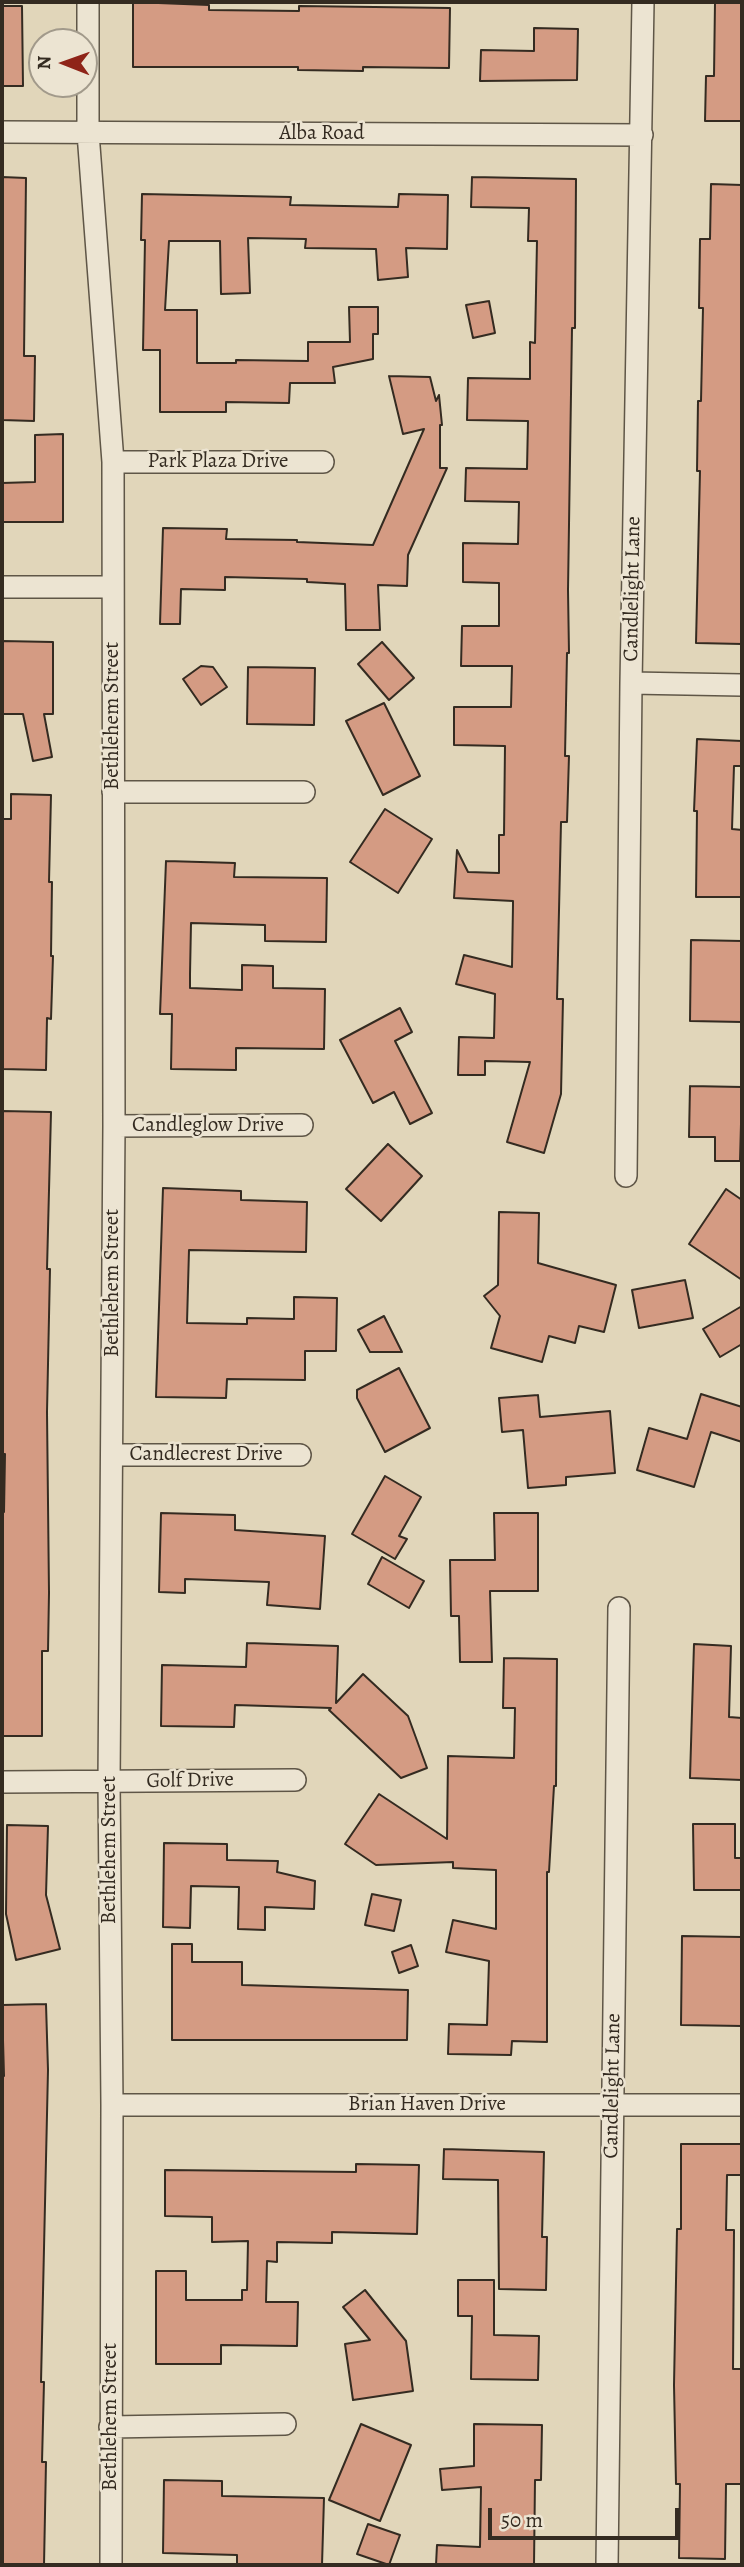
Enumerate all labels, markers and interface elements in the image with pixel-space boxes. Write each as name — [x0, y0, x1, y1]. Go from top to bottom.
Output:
north arrow — [28, 28, 98, 98]
text: N — [31, 56, 57, 70]
street label: Alba Road — [279, 121, 365, 147]
street label: Park Plaza Drive — [148, 449, 288, 475]
street label: Candlelight Lane — [619, 516, 647, 662]
street label: Bethlehem Street — [100, 642, 126, 790]
street label: Candleglow Drive — [132, 1113, 284, 1139]
street label: Bethlehem Street — [100, 1209, 126, 1357]
street label: Candlecrest Drive — [129, 1442, 283, 1468]
street label: Golf Drive — [146, 1768, 234, 1794]
street label: Bethlehem Street — [97, 1776, 123, 1924]
street label: Candlelight Lane — [599, 2013, 627, 2159]
street label: Brian Haven Drive — [348, 2092, 506, 2118]
street label: Bethlehem Street — [98, 2343, 124, 2491]
scale bar — [492, 2494, 683, 2538]
text: 50 m — [501, 2506, 543, 2534]

